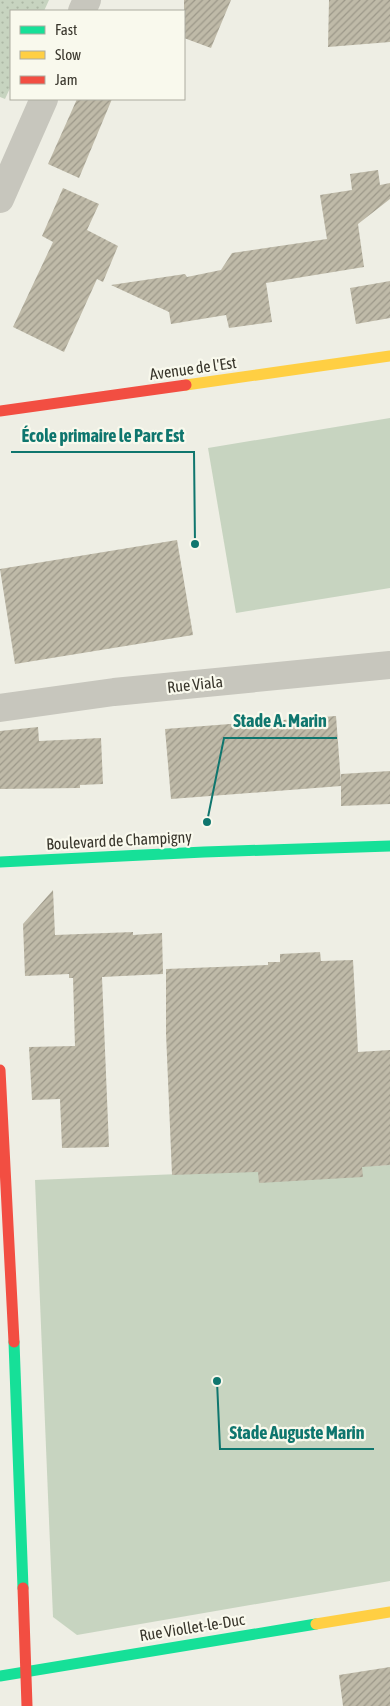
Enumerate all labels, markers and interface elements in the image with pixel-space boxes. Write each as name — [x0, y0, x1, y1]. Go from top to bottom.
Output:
legend — [10, 10, 185, 100]
text: Fast — [55, 21, 77, 38]
text: Slow — [55, 46, 81, 63]
text: Jam — [55, 71, 78, 88]
street label: Avenue de l'Est — [148, 353, 238, 383]
callout: École primaire le Parc Est — [11, 419, 194, 452]
text: École primaire le Parc Est — [21, 425, 185, 446]
street label: Rue Viala — [166, 672, 224, 696]
callout: Stade A. Marin — [224, 705, 337, 738]
text: Stade A. Marin — [233, 710, 327, 731]
street label: Boulevard de Champigny — [46, 827, 193, 854]
callout: Stade Auguste Marin — [220, 1416, 374, 1449]
text: Stade Auguste Marin — [230, 1422, 365, 1443]
street label: Rue Viollet-le-Duc — [138, 1610, 246, 1644]

